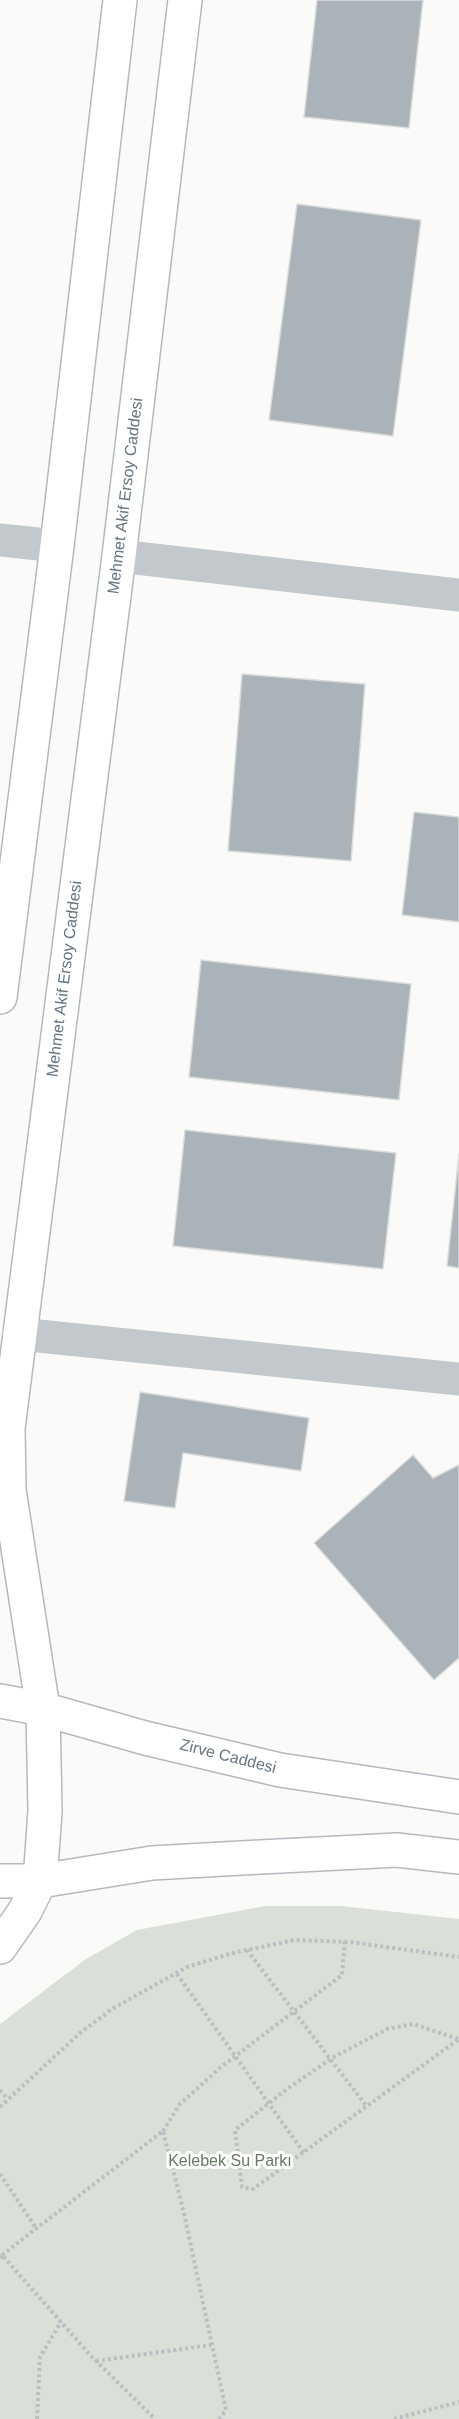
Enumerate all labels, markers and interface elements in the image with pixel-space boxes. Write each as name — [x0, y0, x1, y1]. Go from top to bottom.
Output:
street label: Mehmet Akif Ersoy Caddesi — [104, 397, 148, 595]
street label: Mehmet Akif Ersoy Caddesi — [43, 880, 87, 1078]
street label: Zirve Caddesi — [178, 1736, 278, 1778]
park label: Kelebek Su Parkı — [168, 2152, 292, 2172]

